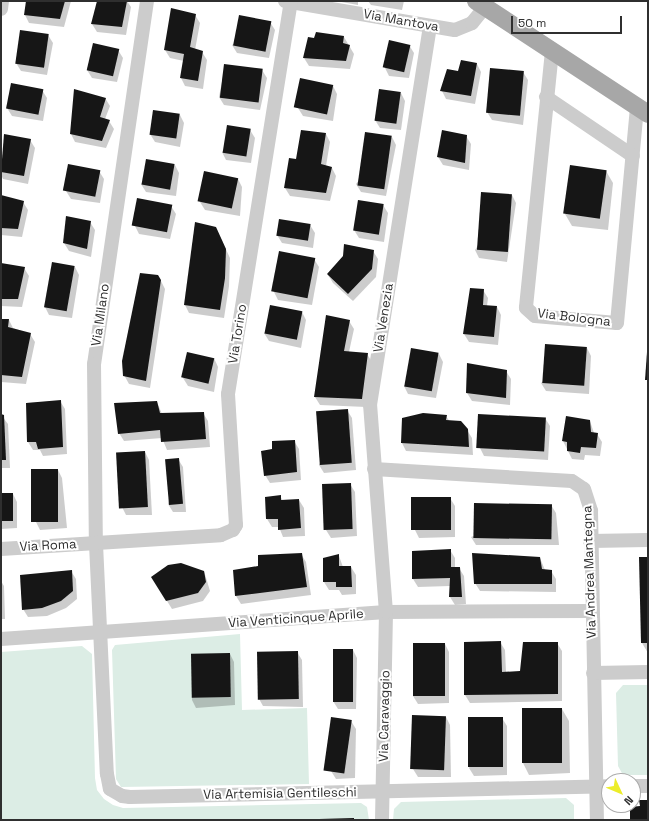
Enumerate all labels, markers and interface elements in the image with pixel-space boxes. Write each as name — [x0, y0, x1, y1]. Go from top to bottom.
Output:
street label: Via Mantova — [362, 7, 440, 35]
scale bar — [513, 8, 624, 34]
text: 50 m — [518, 15, 546, 31]
street label: Via Venezia — [371, 282, 397, 354]
street label: Via Milano — [89, 283, 113, 347]
street label: Via Torino — [226, 303, 250, 365]
street label: Via Bologna — [536, 306, 612, 330]
street label: Via Andrea Mantegna — [580, 505, 600, 639]
street label: Via Roma — [19, 537, 77, 555]
street label: Via Venticinque Aprile — [228, 606, 364, 632]
street label: Via Caravaggio — [376, 670, 394, 762]
north arrow — [601, 773, 641, 813]
street label: Via Artemisia Gentileschi — [203, 785, 357, 803]
text: N — [621, 793, 637, 808]

